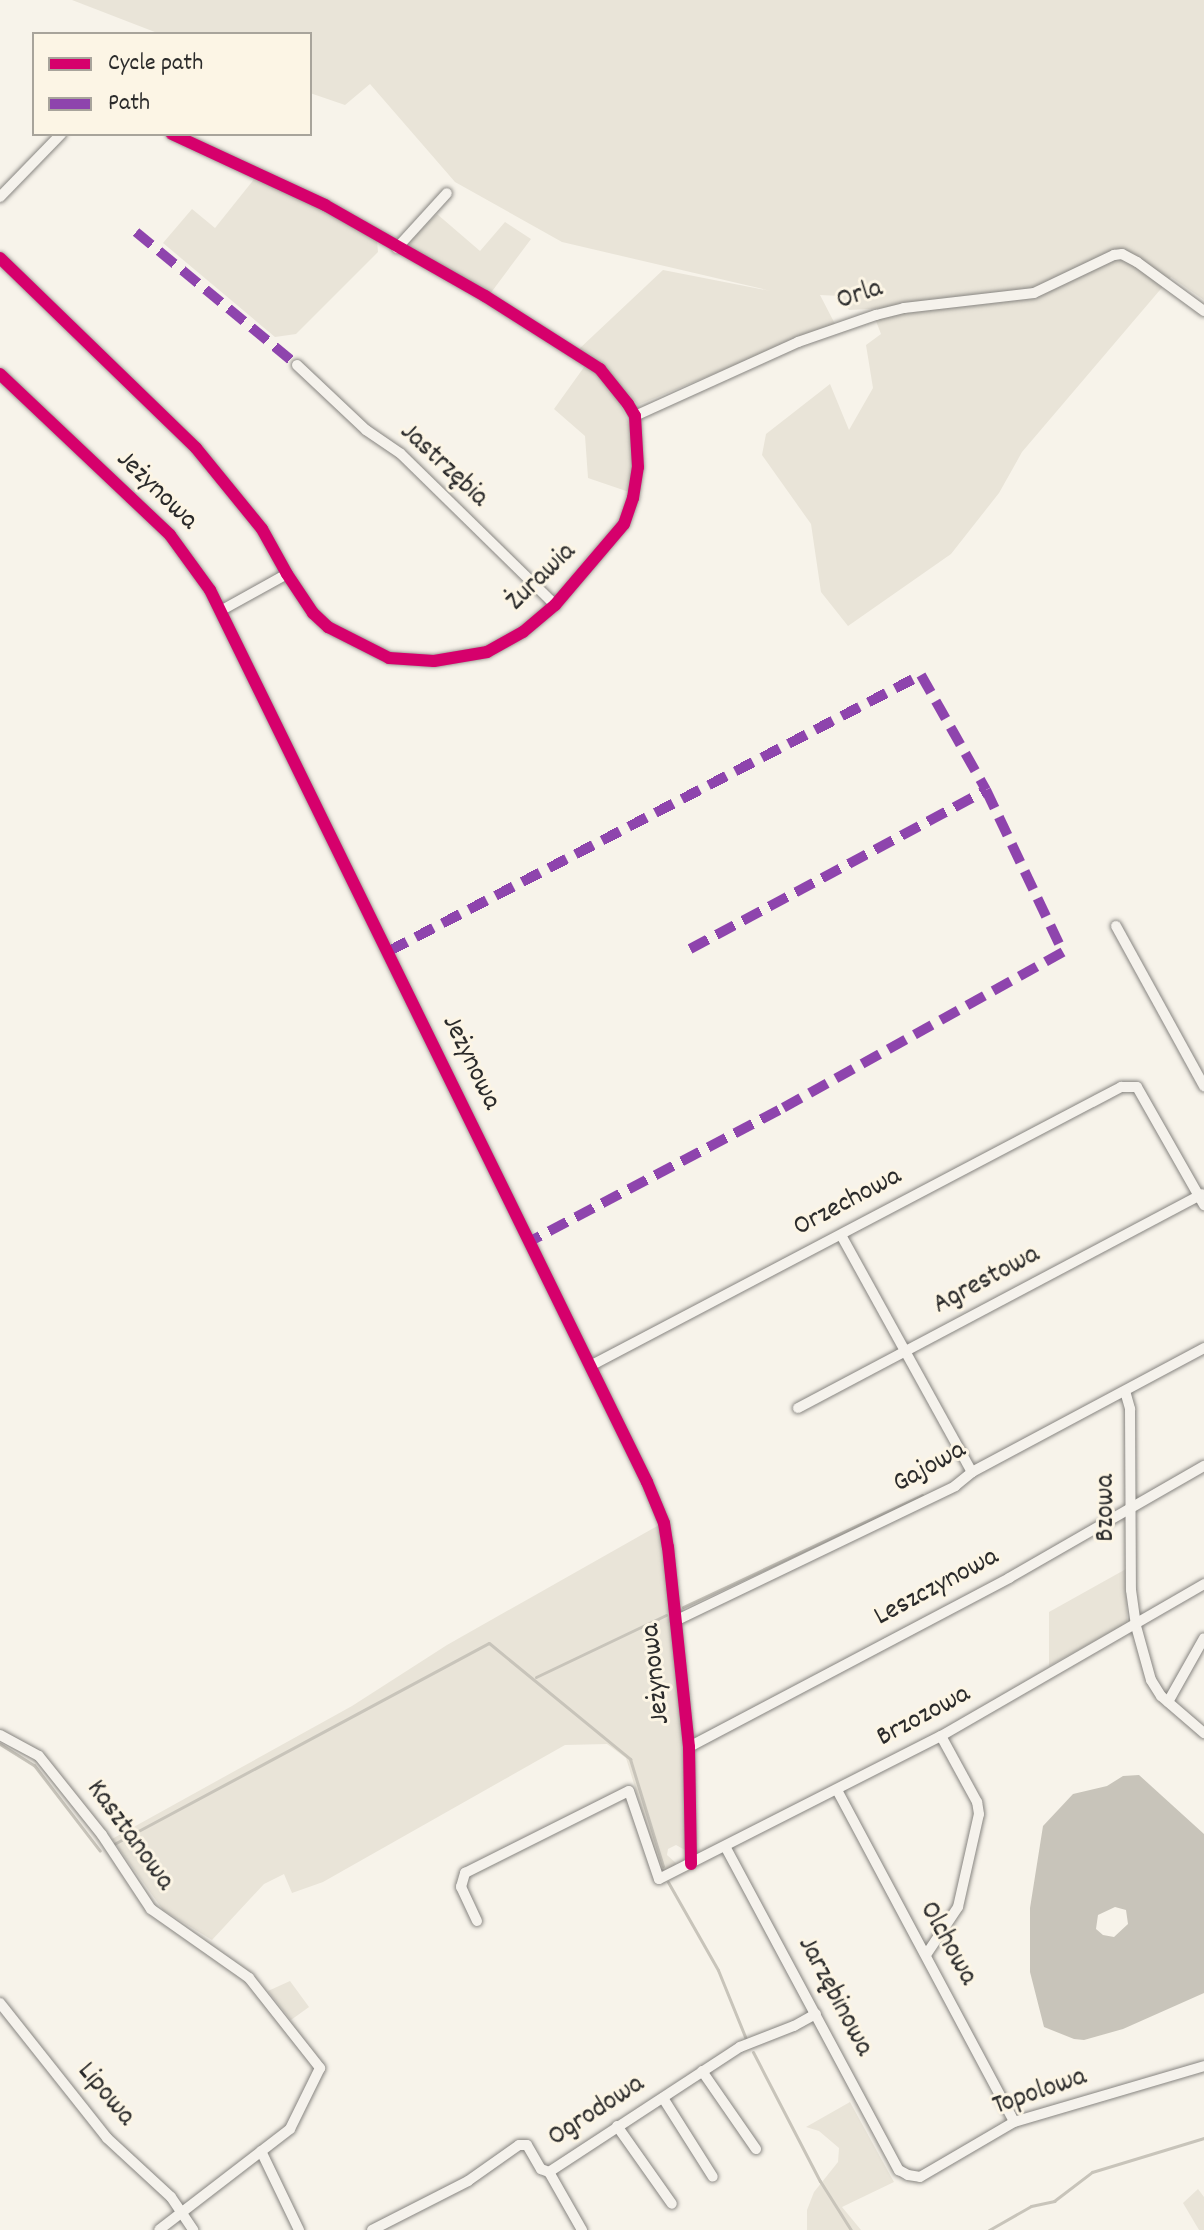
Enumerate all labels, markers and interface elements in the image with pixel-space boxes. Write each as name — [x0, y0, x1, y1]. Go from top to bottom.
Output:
legend — [32, 32, 312, 136]
text: Cycle path — [108, 47, 203, 81]
text: Path — [108, 87, 150, 121]
street label: Orla — [833, 273, 887, 319]
street label: Jastrzębia — [392, 416, 494, 516]
street label: Jeżynowa — [108, 444, 204, 538]
street label: Żurawia — [500, 537, 584, 619]
street label: Jeżynowa — [433, 1010, 507, 1116]
street label: Orzechowa — [788, 1161, 908, 1245]
street label: Agrestowa — [928, 1239, 1046, 1323]
street label: Gajowa — [888, 1434, 972, 1502]
street label: Bzowa — [1090, 1474, 1124, 1542]
street label: Leszczynowa — [869, 1541, 1005, 1635]
street label: Jeżynowa — [635, 1622, 679, 1726]
street label: Brzozowa — [872, 1678, 976, 1756]
street label: Kasztanowa — [78, 1774, 180, 1898]
street label: Olchowa — [910, 1896, 984, 1992]
street label: Jarzębinowa — [789, 1932, 879, 2062]
street label: Lipowa — [69, 2056, 141, 2134]
street label: Topolowa — [989, 2061, 1091, 2125]
street label: Ogrodowa — [543, 2069, 651, 2155]

